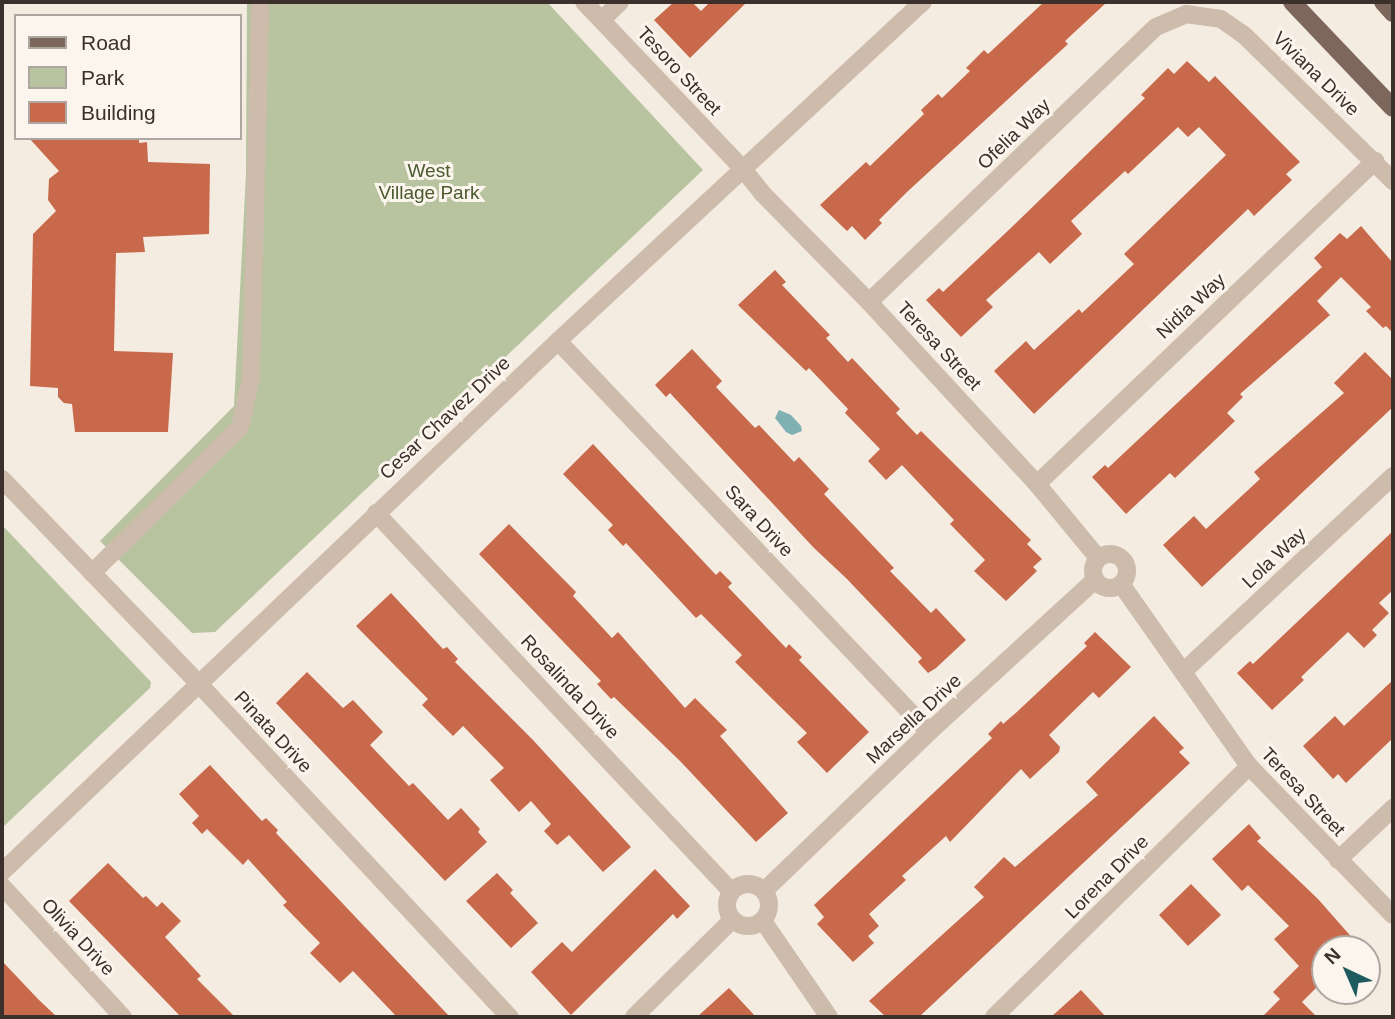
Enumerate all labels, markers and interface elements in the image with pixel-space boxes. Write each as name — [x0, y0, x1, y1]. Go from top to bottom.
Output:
legend — [14, 14, 242, 140]
street label: Tesoro Street — [632, 22, 726, 120]
street label: Viviana Drive — [1268, 27, 1364, 121]
text: Road — [81, 31, 131, 54]
text: Park — [81, 66, 124, 89]
street label: Ofelia Way — [973, 94, 1055, 174]
text: Building — [81, 101, 156, 124]
park label: West Village Park — [378, 160, 480, 204]
street label: Nidia Way — [1152, 268, 1230, 344]
street label: Teresa Street — [892, 297, 986, 395]
street label: Cesar Chavez Drive — [375, 352, 515, 484]
street label: Sara Drive — [720, 480, 798, 562]
street label: Lola Way — [1238, 523, 1310, 593]
street label: Rosalinda Drive — [516, 630, 624, 744]
street label: Marsella Drive — [862, 669, 966, 769]
street label: Pinata Drive — [229, 686, 317, 778]
street label: Teresa Street — [1256, 743, 1350, 841]
street label: Lorena Drive — [1060, 830, 1154, 924]
street label: Olivia Drive — [37, 894, 119, 980]
north arrow — [1311, 935, 1381, 1005]
text: N — [1320, 944, 1345, 968]

